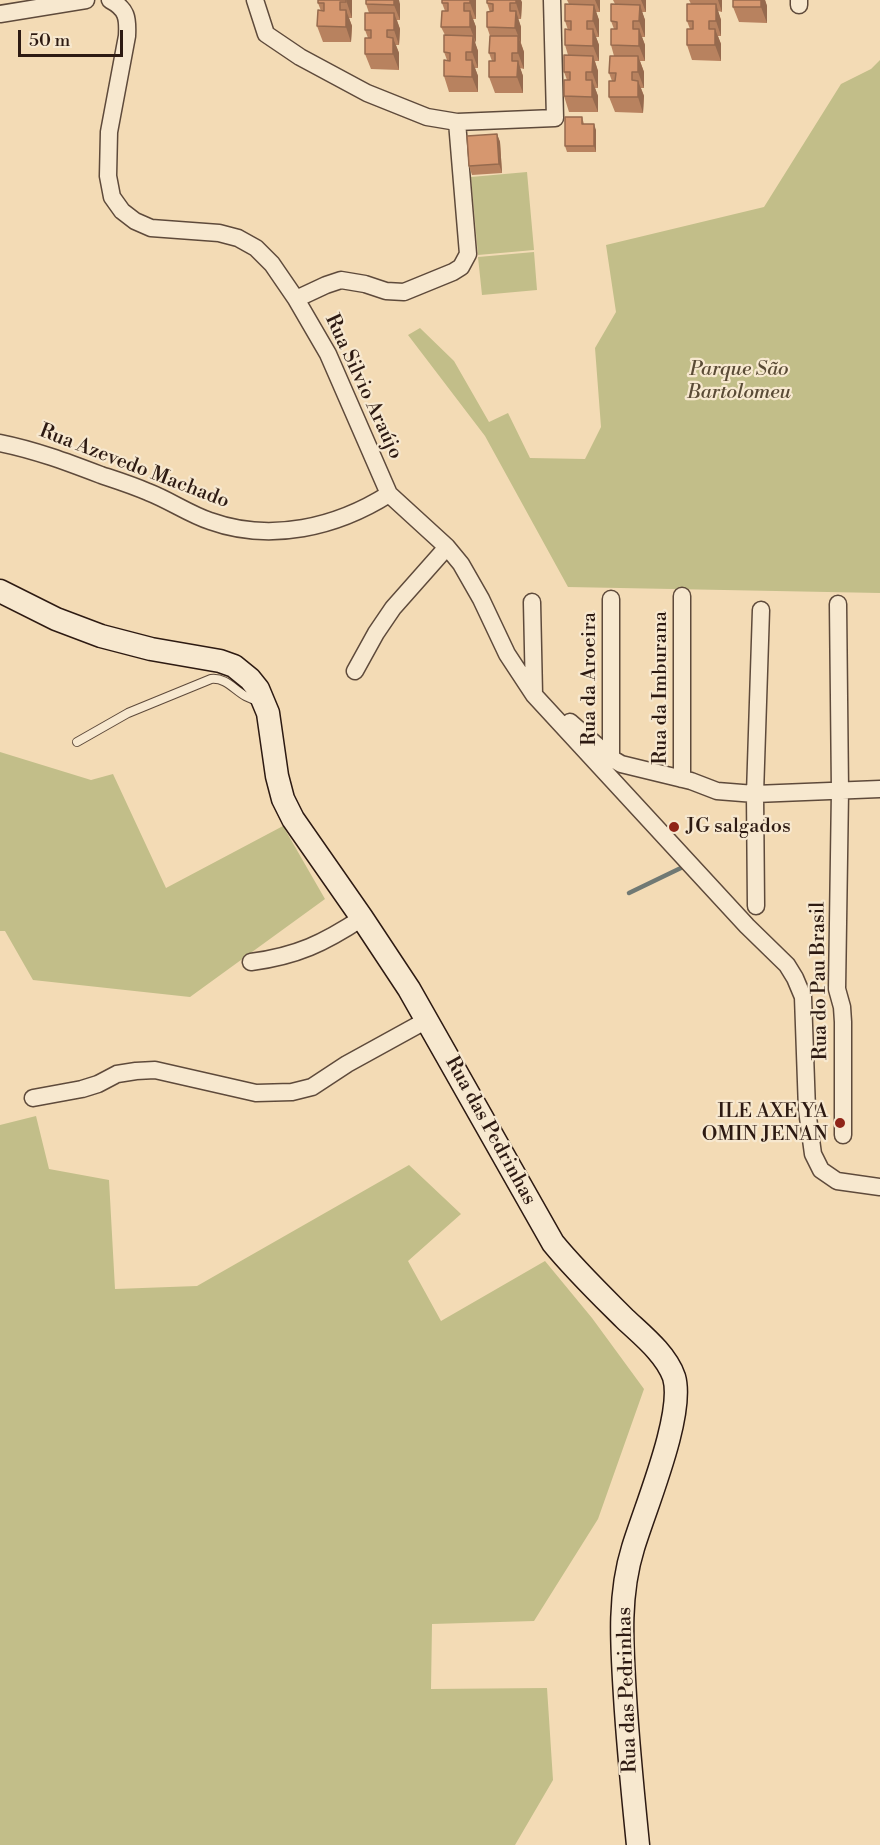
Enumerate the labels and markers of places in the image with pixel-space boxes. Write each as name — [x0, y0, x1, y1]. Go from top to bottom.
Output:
place label: JG salgados — [686, 815, 791, 839]
marker: JG salgados — [667, 820, 681, 834]
place label: ILE AXE YA OMIN JENAN — [702, 1100, 828, 1147]
marker: ILE AXE YA OMIN JENAN — [833, 1116, 847, 1130]

